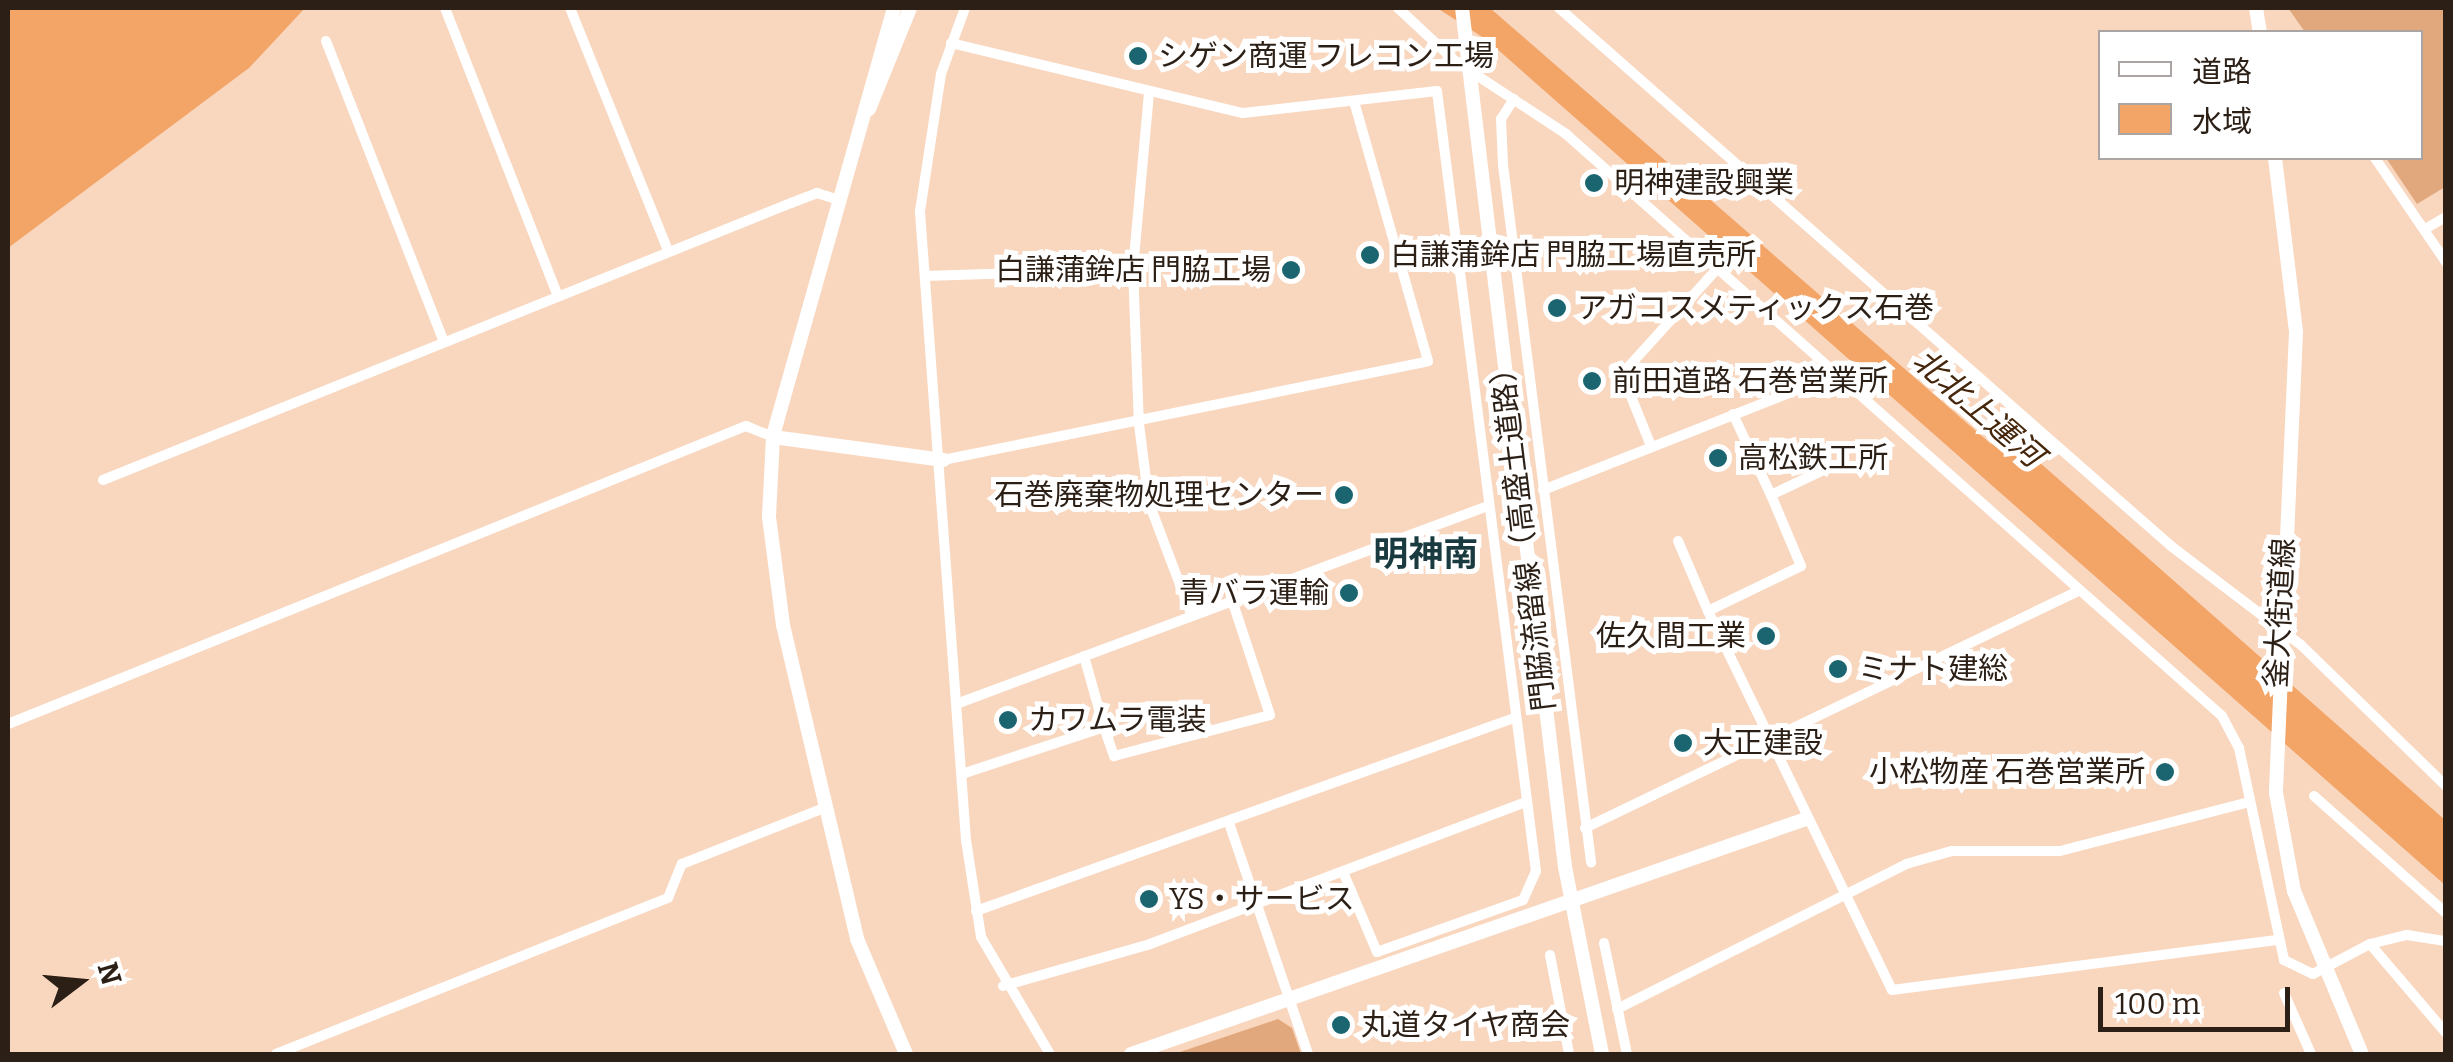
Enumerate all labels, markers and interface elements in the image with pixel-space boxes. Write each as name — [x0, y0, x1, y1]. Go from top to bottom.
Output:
legend — [2098, 30, 2423, 160]
place label: シゲン商運 フレコン工場 — [1158, 38, 1494, 74]
marker: シゲン商運 フレコン工場 — [1127, 45, 1149, 67]
text: 道路 — [2192, 54, 2252, 90]
text: 水域 — [2192, 104, 2252, 140]
place label: 明神建設興業 — [1614, 165, 1794, 201]
marker: 明神建設興業 — [1583, 172, 1605, 194]
place label: 白謙蒲鉾店 門脇工場直売所 — [1390, 237, 1756, 273]
marker: 白謙蒲鉾店 門脇工場直売所 — [1359, 244, 1381, 266]
place label: 白謙蒲鉾店 門脇工場 — [995, 252, 1271, 288]
marker: 白謙蒲鉾店 門脇工場 — [1280, 259, 1302, 281]
place label: アガコスメティックス石巻 — [1577, 290, 1937, 326]
marker: アガコスメティックス石巻 — [1546, 297, 1568, 319]
water label: 北北上運河 — [1905, 341, 2051, 475]
street label: 門脇流留線（高盛土道路） — [1483, 351, 1563, 713]
place label: 前田道路 石巻営業所 — [1612, 363, 1888, 399]
marker: 前田道路 石巻営業所 — [1581, 370, 1603, 392]
place label: 高松鉄工所 — [1738, 440, 1888, 476]
marker: 高松鉄工所 — [1707, 447, 1729, 469]
place label: 石巻廃棄物処理センター — [994, 477, 1324, 513]
marker: 石巻廃棄物処理センター — [1333, 484, 1355, 506]
district label: 明神南 — [1374, 533, 1478, 575]
street label: 釜大街道線 — [2258, 537, 2302, 689]
place label: 青バラ運輸 — [1179, 575, 1329, 611]
marker: 青バラ運輸 — [1338, 582, 1360, 604]
place label: 佐久間工業 — [1596, 618, 1746, 654]
marker: 佐久間工業 — [1755, 625, 1777, 647]
place label: ミナト建総 — [1858, 651, 2008, 687]
marker: ミナト建総 — [1827, 658, 1849, 680]
place label: カワムラ電装 — [1028, 702, 1208, 738]
marker: カワムラ電装 — [997, 709, 1019, 731]
place label: 大正建設 — [1703, 725, 1823, 761]
marker: 大正建設 — [1672, 732, 1694, 754]
place label: 小松物産 石巻営業所 — [1869, 754, 2145, 790]
marker: 小松物産 石巻営業所 — [2154, 761, 2176, 783]
place label: YS・サービス — [1169, 881, 1355, 917]
marker: YS・サービス — [1138, 888, 1160, 910]
north arrow — [30, 932, 130, 1032]
text: N — [90, 959, 128, 989]
scale bar — [2103, 967, 2296, 1029]
text: 100 m — [2115, 986, 2200, 1022]
place label: 丸道タイヤ商会 — [1361, 1007, 1571, 1043]
marker: 丸道タイヤ商会 — [1330, 1014, 1352, 1036]

